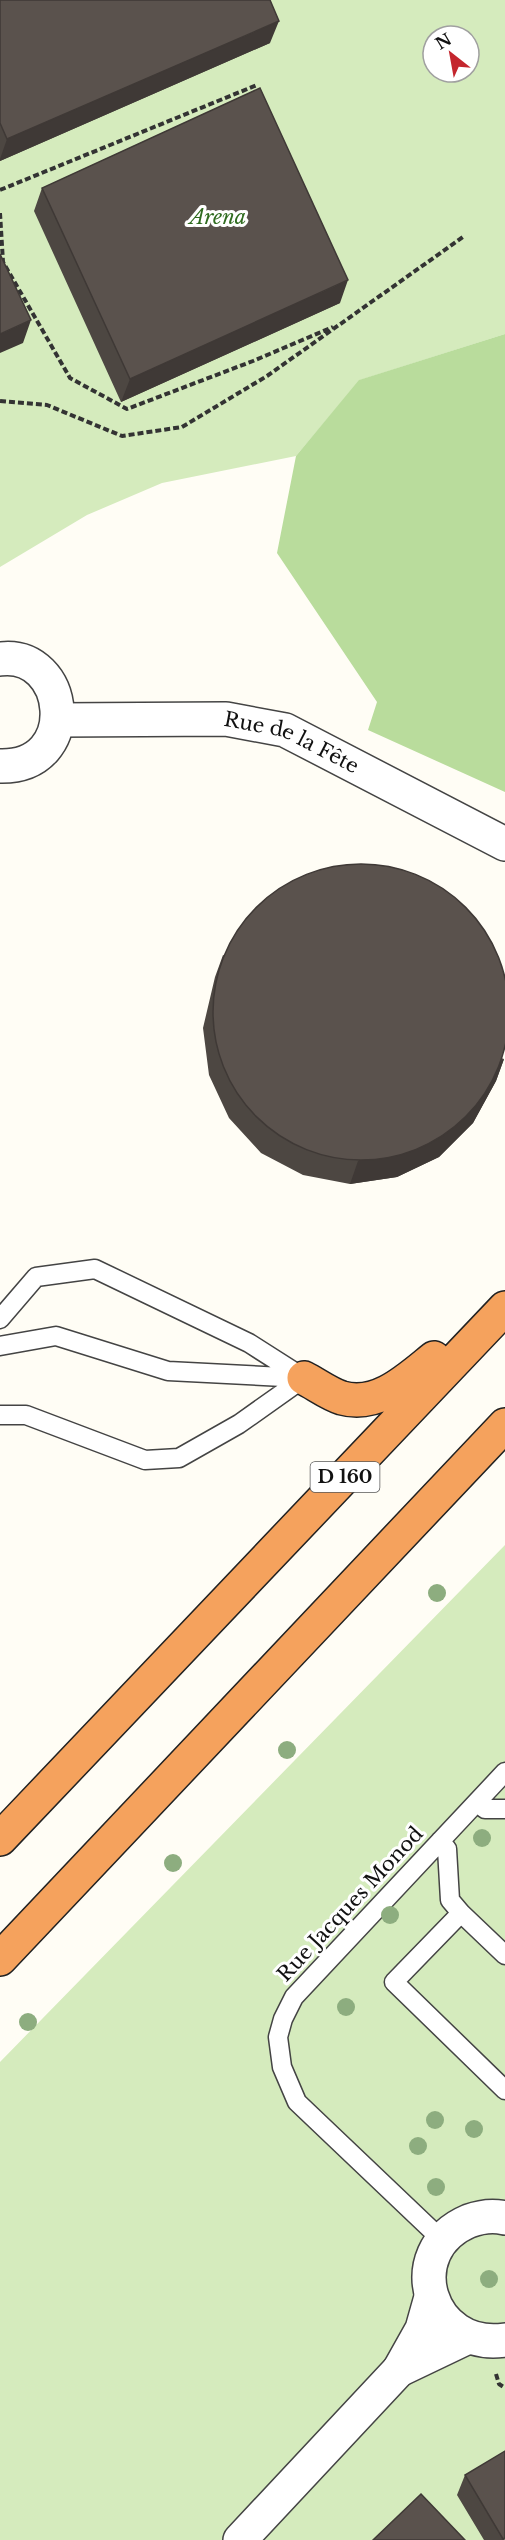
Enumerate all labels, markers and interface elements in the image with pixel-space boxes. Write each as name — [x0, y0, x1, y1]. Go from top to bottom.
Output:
north arrow — [421, 24, 481, 84]
text: N — [432, 29, 455, 54]
park label: Arena — [187, 205, 246, 229]
street label: Rue de la Fête — [222, 707, 363, 778]
road number: D 160 — [310, 1462, 380, 1492]
street label: Rue Jacques Monod — [272, 1822, 428, 1986]

